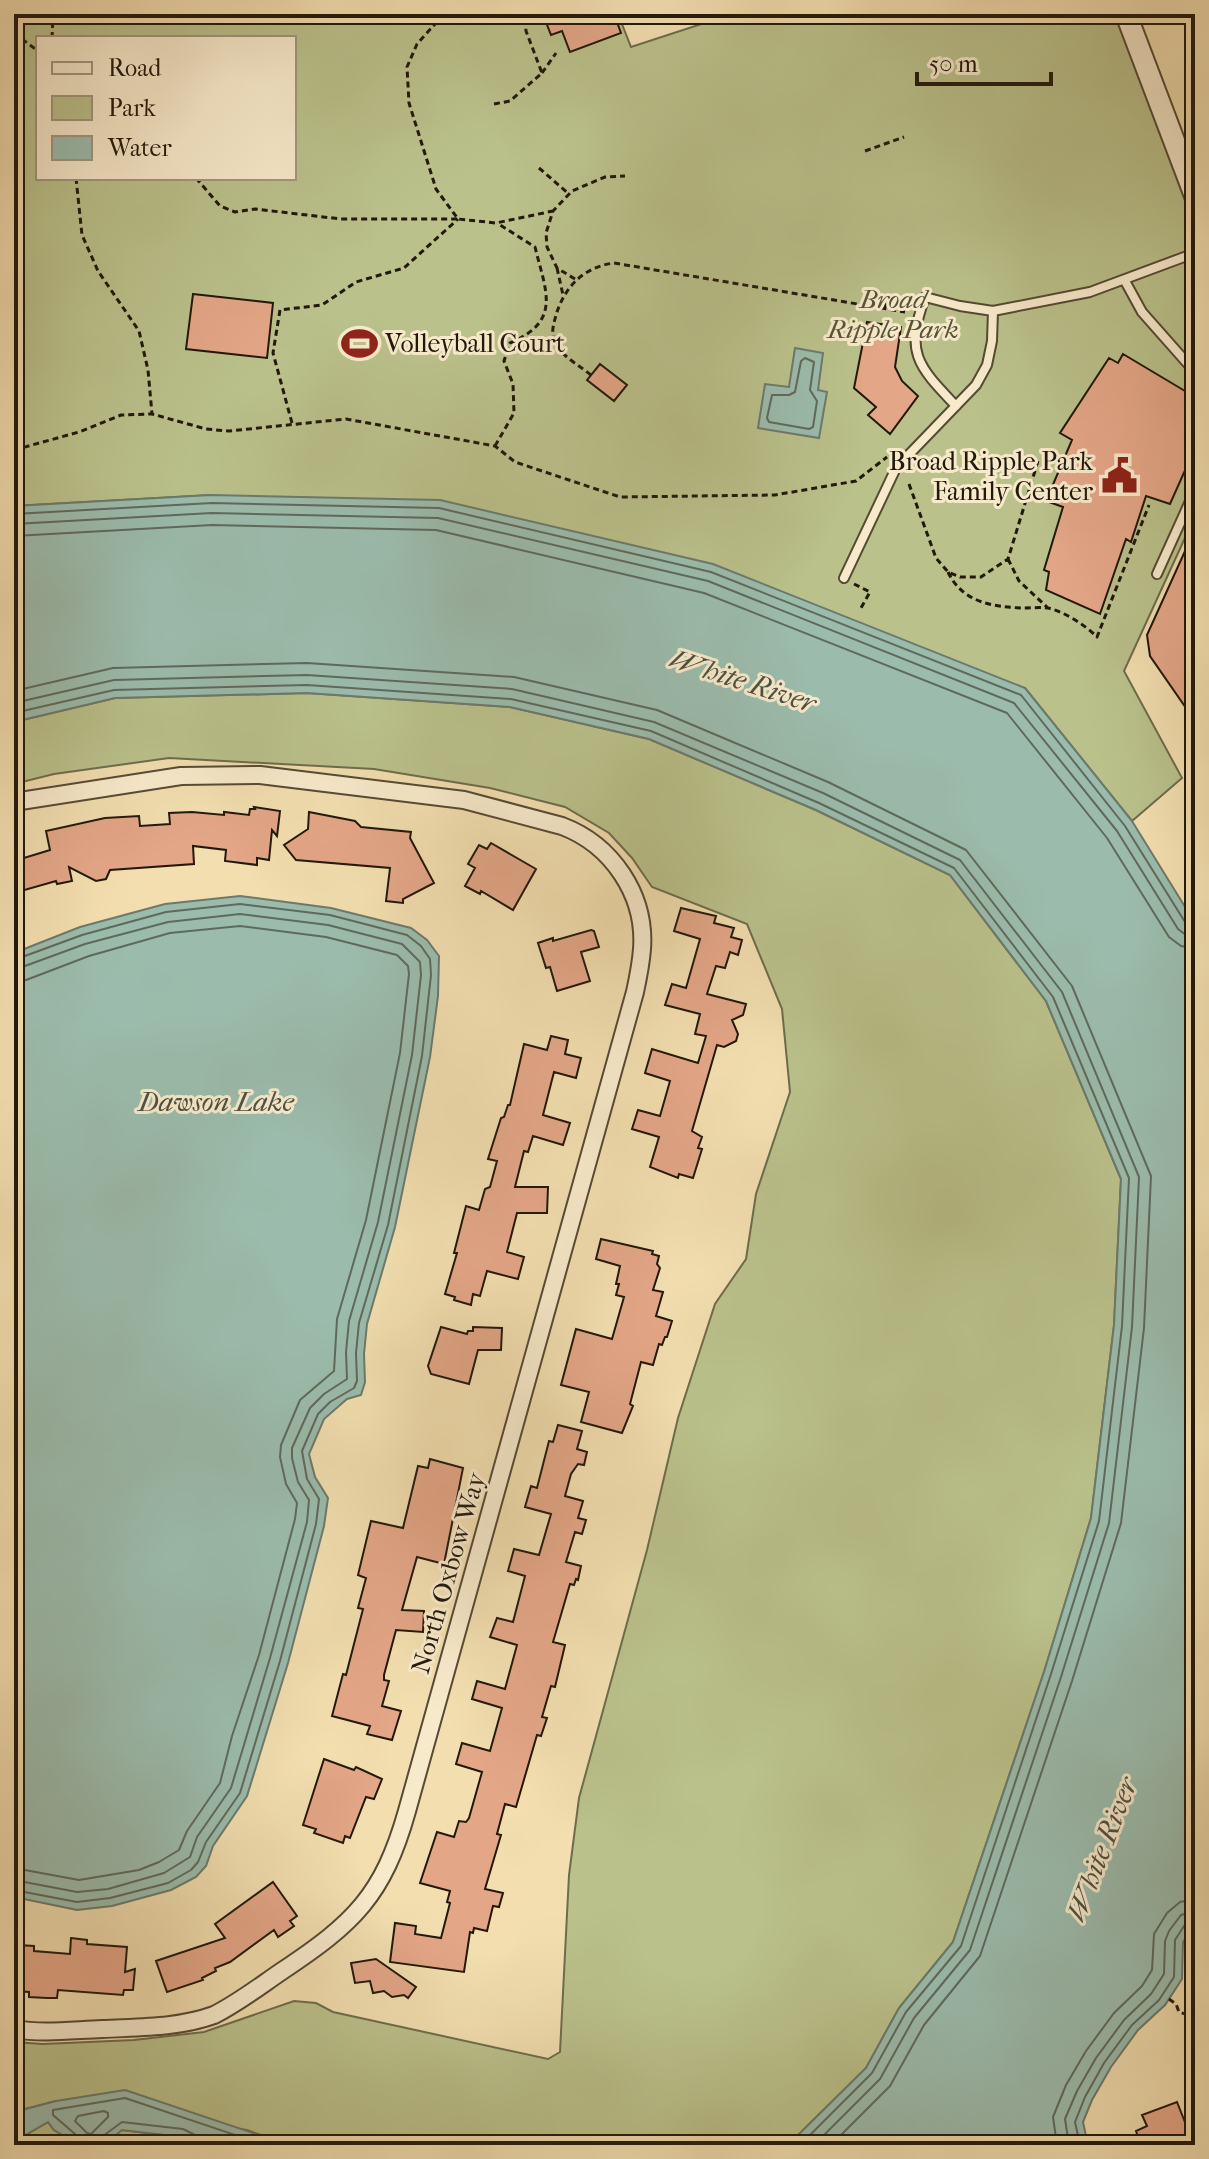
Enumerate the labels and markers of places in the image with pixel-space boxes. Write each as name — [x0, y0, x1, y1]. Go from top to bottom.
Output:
sports icon: Volleyball Court — [340, 324, 378, 362]
place label: Volleyball Court — [384, 328, 566, 359]
place label: Broad Ripple Park Family Center — [889, 446, 1094, 507]
public building icon: Broad Ripple Park Family Center — [1100, 457, 1138, 495]

